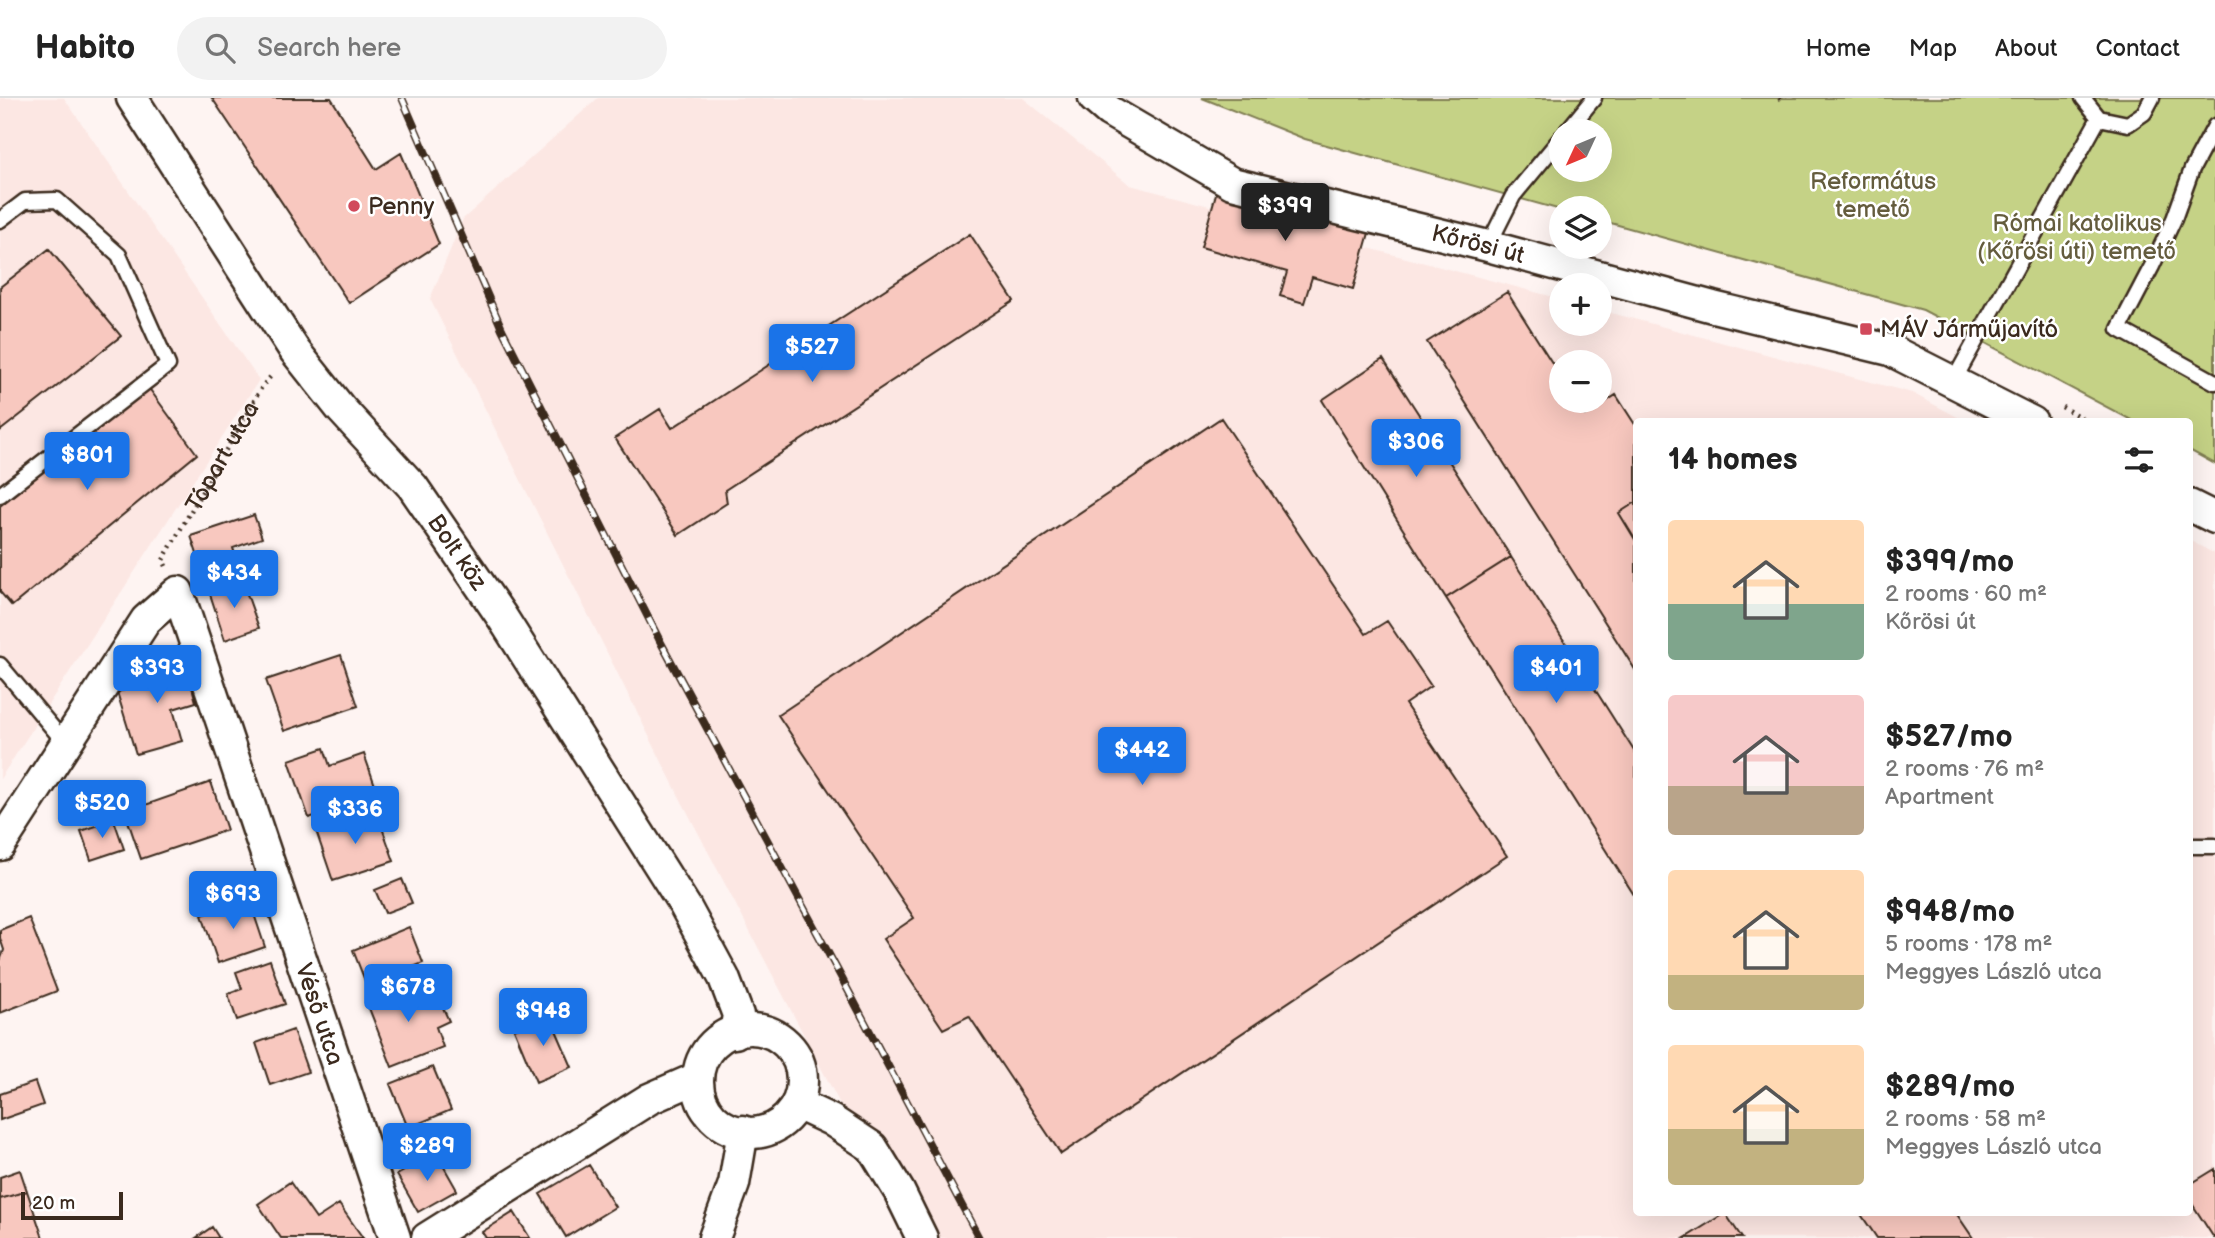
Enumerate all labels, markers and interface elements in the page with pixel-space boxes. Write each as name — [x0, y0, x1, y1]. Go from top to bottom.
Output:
search box — [177, 17, 667, 80]
text: Habito — [35, 28, 135, 68]
icon: search — [201, 29, 239, 67]
text: Search here — [257, 33, 401, 64]
text: Home — [1806, 34, 1871, 63]
text: Map — [1909, 34, 1957, 63]
text: About — [1995, 34, 2057, 63]
text: Contact — [2095, 34, 2180, 63]
north arrow — [1549, 119, 1612, 182]
map controls — [1549, 119, 1612, 413]
park label: Református temető — [1810, 167, 1936, 224]
pin: $399 — [1244, 184, 1326, 243]
place label: Penny — [368, 192, 434, 221]
text: $399 — [1257, 192, 1313, 220]
button: layers — [1549, 196, 1612, 259]
marker: Penny — [346, 198, 362, 214]
park label: Római katolikus (Kőrösi úti) temető — [1977, 209, 2177, 266]
street label: Kőrösi út — [1429, 219, 1528, 270]
button: + — [1549, 273, 1612, 336]
place label: MÁV Járműjavító — [1880, 314, 2058, 344]
marker: MÁV Járműjavító — [1858, 321, 1874, 337]
pin: $527 — [771, 324, 853, 384]
text: $527 — [785, 333, 839, 361]
button: − — [1549, 350, 1612, 413]
street label: Tópart utca — [180, 396, 266, 517]
pin: $306 — [1375, 420, 1457, 479]
text: $306 — [1388, 428, 1444, 456]
pin: $801 — [46, 432, 128, 492]
text: $801 — [61, 441, 114, 469]
icon: filters — [2120, 441, 2158, 479]
text: 14 homes — [1668, 442, 1797, 478]
street label: Bolt köz — [421, 509, 494, 596]
text: $399/mo — [1885, 544, 2014, 580]
icon: home — [1724, 548, 1808, 632]
pin: $434 — [193, 550, 275, 610]
text: $434 — [206, 559, 262, 587]
text: 2 rooms · 60 m² — [1885, 580, 2047, 608]
text: Kőrösi út — [1885, 608, 1976, 636]
pin: $393 — [116, 646, 198, 705]
pin: $401 — [1515, 646, 1597, 705]
text: $393 — [129, 654, 185, 682]
text: $401 — [1530, 654, 1582, 682]
text: $527/mo — [1885, 719, 2013, 755]
icon: home — [1724, 723, 1808, 807]
pin: $442 — [1101, 728, 1183, 787]
text: $442 — [1114, 736, 1170, 764]
text: 2 rooms · 76 m² — [1885, 755, 2044, 783]
pin: $520 — [61, 780, 143, 840]
text: Apartment — [1885, 783, 1994, 811]
pin: $336 — [314, 786, 396, 846]
text: $520 — [74, 789, 130, 817]
text: $336 — [327, 795, 383, 823]
pin: $693 — [192, 872, 274, 931]
text: $693 — [205, 880, 261, 908]
text: $948/mo — [1885, 894, 2015, 930]
icon: home — [1724, 898, 1808, 982]
text: 5 rooms · 178 m² — [1885, 930, 2053, 958]
text: Meggyes László utca — [1885, 958, 2102, 986]
street label: Véső utca — [289, 960, 350, 1069]
pin: $678 — [367, 964, 449, 1024]
text: $678 — [380, 973, 436, 1001]
pin: $948 — [502, 988, 584, 1048]
text: $948 — [515, 997, 571, 1025]
text: $289/mo — [1885, 1069, 2015, 1105]
icon: home — [1724, 1073, 1808, 1157]
text: 2 rooms · 58 m² — [1885, 1105, 2046, 1133]
pin: $289 — [386, 1124, 468, 1183]
text: $289 — [399, 1132, 455, 1160]
text: Meggyes László utca — [1885, 1133, 2102, 1161]
scale bar — [21, 1189, 122, 1221]
text: 20 m — [32, 1192, 75, 1215]

